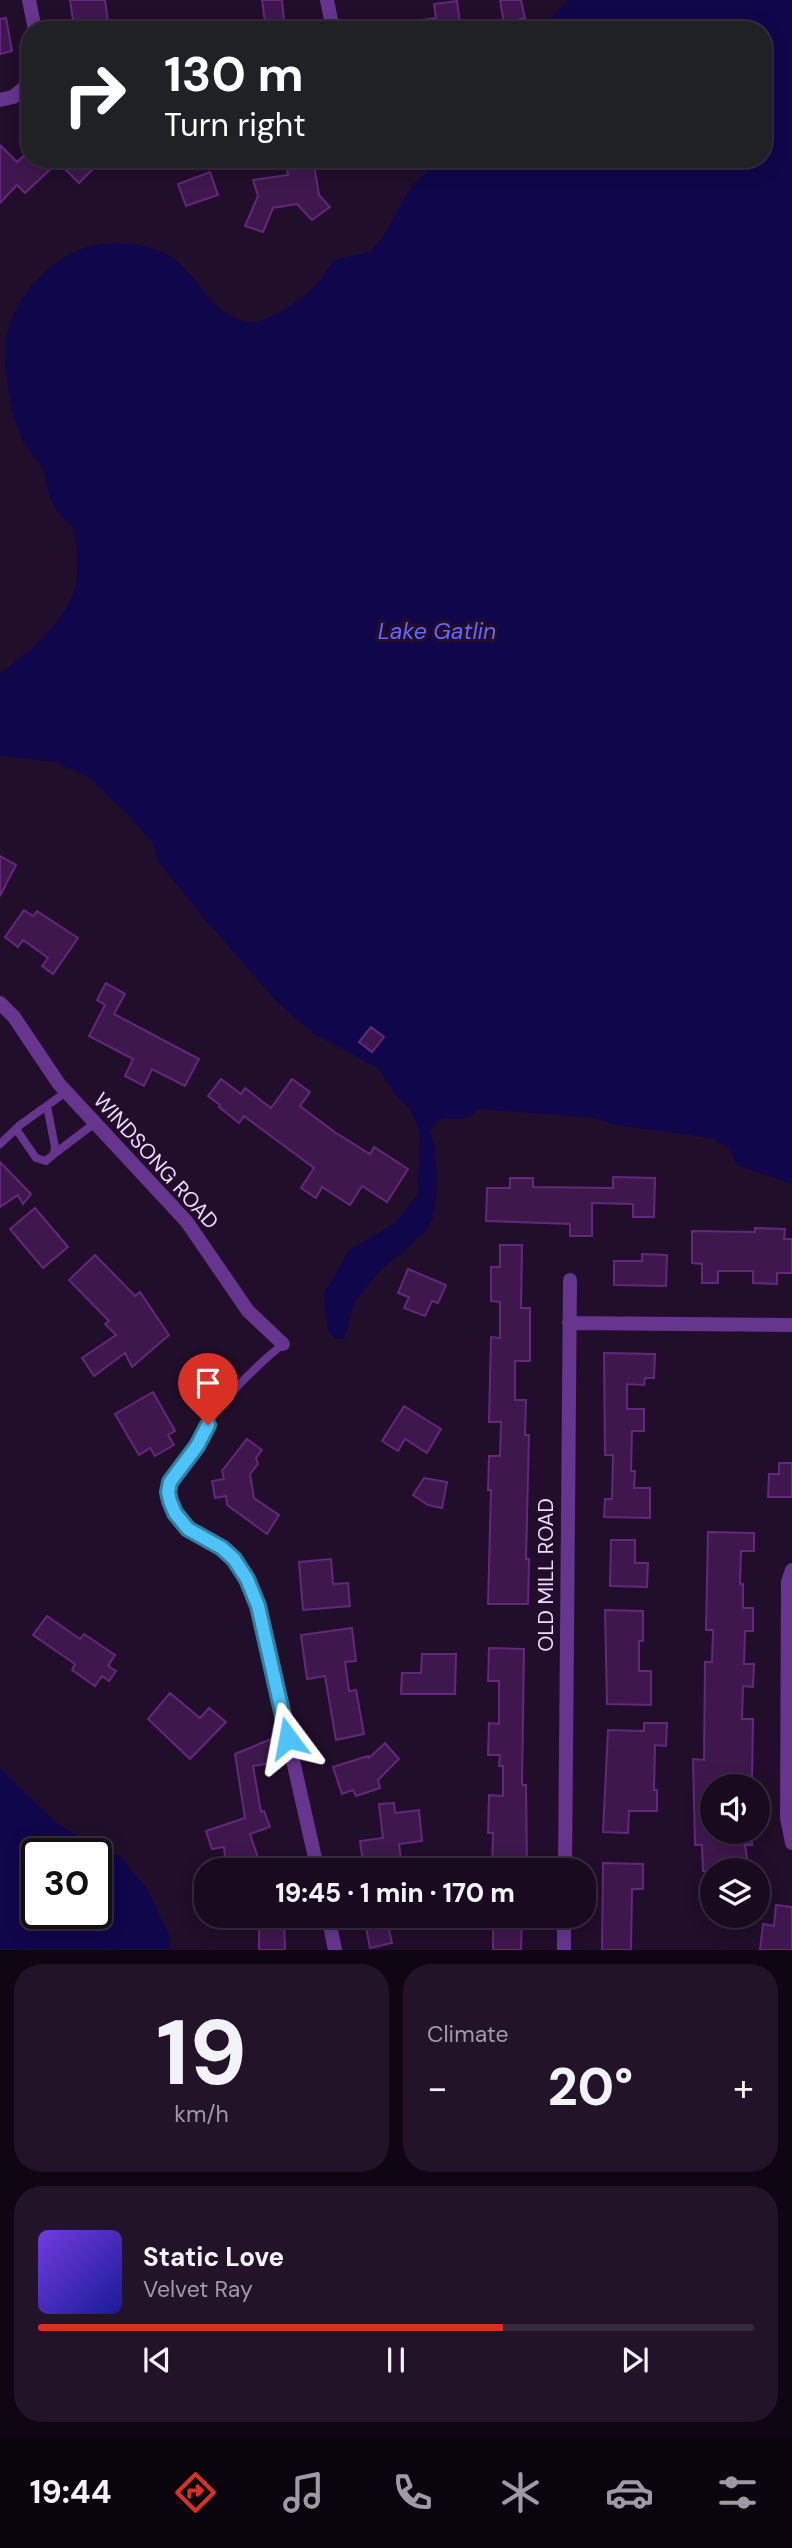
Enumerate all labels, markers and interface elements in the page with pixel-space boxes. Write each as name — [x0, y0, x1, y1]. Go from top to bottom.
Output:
text: 130 m — [164, 42, 304, 106]
icon: right — [49, 49, 140, 140]
text: Turn right — [164, 104, 306, 146]
water label: Lake Gatlin — [378, 616, 496, 646]
street label: WINDSONG ROAD — [87, 1087, 225, 1235]
pin — [178, 1353, 238, 1425]
icon: arrive — [189, 1364, 227, 1402]
street label: OLD MILL ROAD — [532, 1498, 560, 1652]
position arrow — [251, 1701, 325, 1775]
map controls — [700, 1774, 770, 1928]
button: sound — [700, 1774, 770, 1844]
speed limit sign: 30 — [21, 1838, 112, 1929]
button: layers — [700, 1858, 770, 1928]
text: 19:45 · 1 min · 170 m — [275, 1876, 515, 1910]
text: 19 — [156, 1994, 247, 2112]
text: Climate — [427, 2019, 509, 2049]
text: 20° — [548, 2053, 633, 2121]
text: − — [427, 2063, 448, 2113]
text: + — [733, 2063, 754, 2113]
text: km/h — [174, 2099, 229, 2129]
text: Static Love — [143, 2240, 284, 2274]
text: Velvet Ray — [143, 2274, 253, 2304]
icon: previous — [138, 2341, 176, 2379]
icon: pause — [377, 2341, 415, 2379]
icon: next — [616, 2341, 654, 2379]
icon: directions — [171, 2468, 220, 2517]
icon: music — [279, 2468, 328, 2517]
icon: phone — [388, 2468, 437, 2517]
icon: climate — [496, 2468, 545, 2517]
icon: car — [605, 2468, 654, 2517]
icon: filters — [713, 2468, 762, 2517]
text: 19:44 — [30, 2471, 111, 2513]

